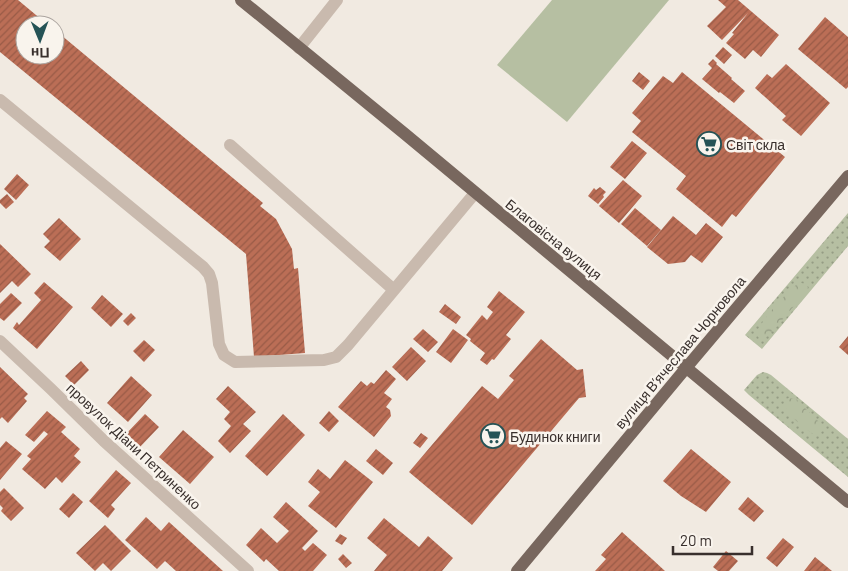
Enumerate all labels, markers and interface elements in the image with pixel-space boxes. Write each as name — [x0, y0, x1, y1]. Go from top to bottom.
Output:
north arrow — [15, 15, 65, 65]
text: Пн — [31, 45, 50, 62]
supermarket icon: Світ скла — [696, 131, 722, 157]
place label: Світ скла — [726, 136, 785, 153]
street label: Благовісна вулиця — [502, 195, 606, 283]
street label: вулиця Вʼячеслава Чорновола — [611, 272, 749, 432]
street label: провулок Діани Петриненко — [63, 379, 205, 513]
supermarket icon: Будинок книги — [480, 423, 506, 449]
place label: Будинок книги — [510, 428, 600, 445]
scale bar — [673, 524, 752, 556]
text: 20 m — [680, 531, 712, 549]

